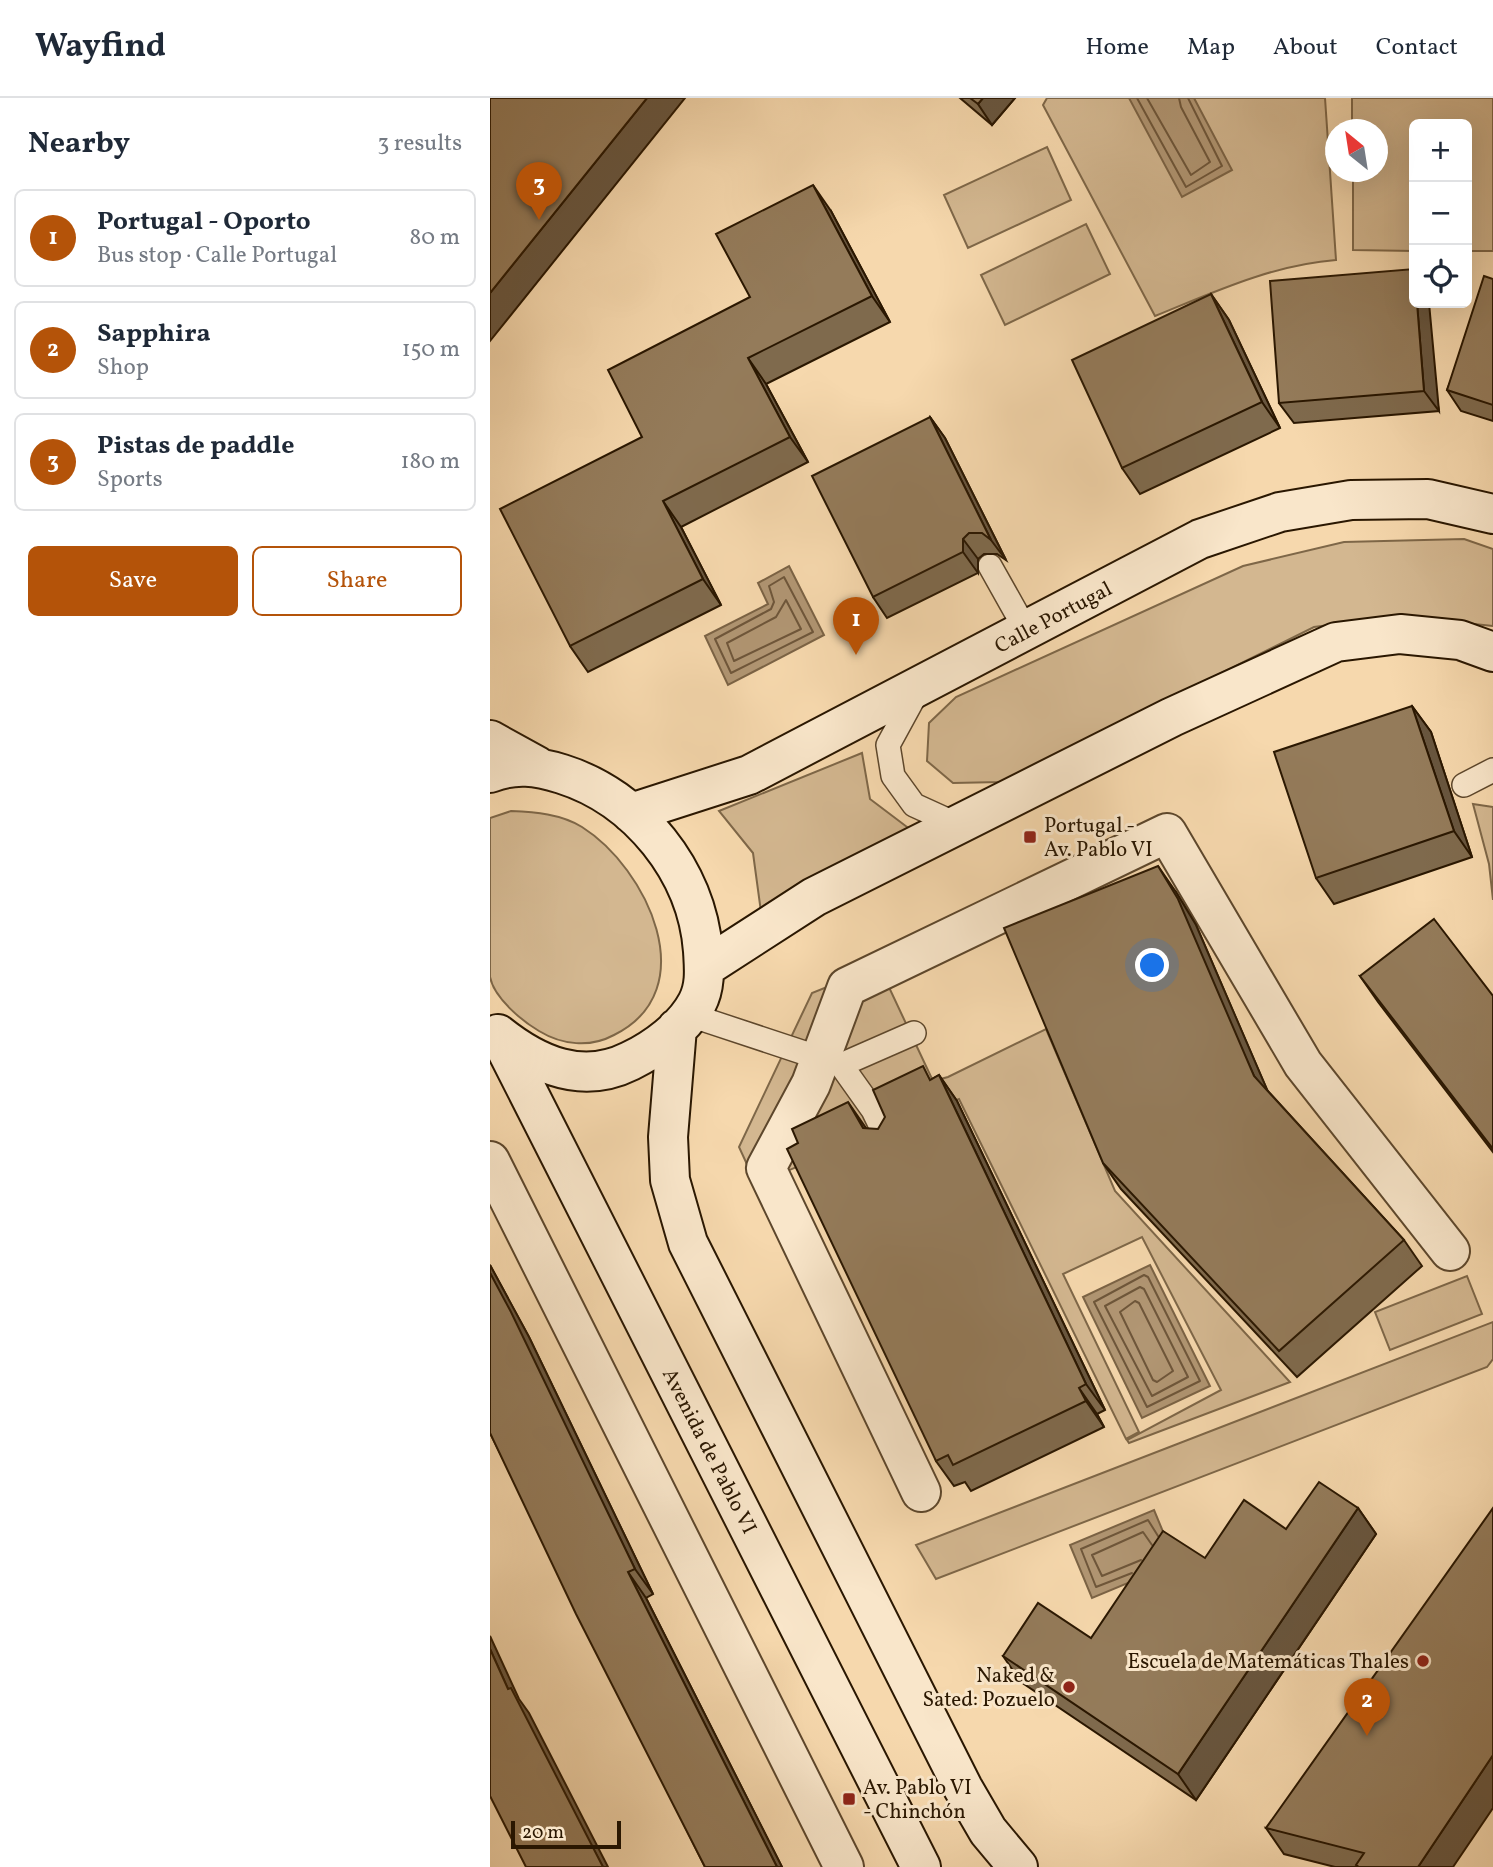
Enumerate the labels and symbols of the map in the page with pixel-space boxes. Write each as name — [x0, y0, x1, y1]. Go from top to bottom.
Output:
north arrow — [1325, 119, 1388, 182]
pin: 3 — [516, 162, 562, 220]
street label: Calle Portugal — [990, 575, 1118, 661]
pin: 1 — [833, 597, 879, 655]
place label: Portugal - Av. Pablo VI — [1044, 812, 1153, 865]
marker: Portugal - Av. Pablo VI — [1022, 829, 1038, 845]
your location — [1135, 948, 1169, 982]
street label: Avenida de Pablo VI — [654, 1364, 763, 1540]
place label: Escuela de Matemáticas Thales — [1128, 1648, 1409, 1677]
marker: Escuela de Matemáticas Thales — [1415, 1653, 1431, 1669]
place label: Naked & Sated: Pozuelo — [922, 1662, 1055, 1715]
pin: 2 — [1344, 1678, 1390, 1736]
marker: Naked & Sated: Pozuelo — [1061, 1679, 1077, 1695]
place label: Av. Pablo VI - Chinchón — [863, 1774, 972, 1827]
marker: Av. Pablo VI - Chinchón — [841, 1791, 857, 1807]
scale bar — [511, 1818, 621, 1850]

